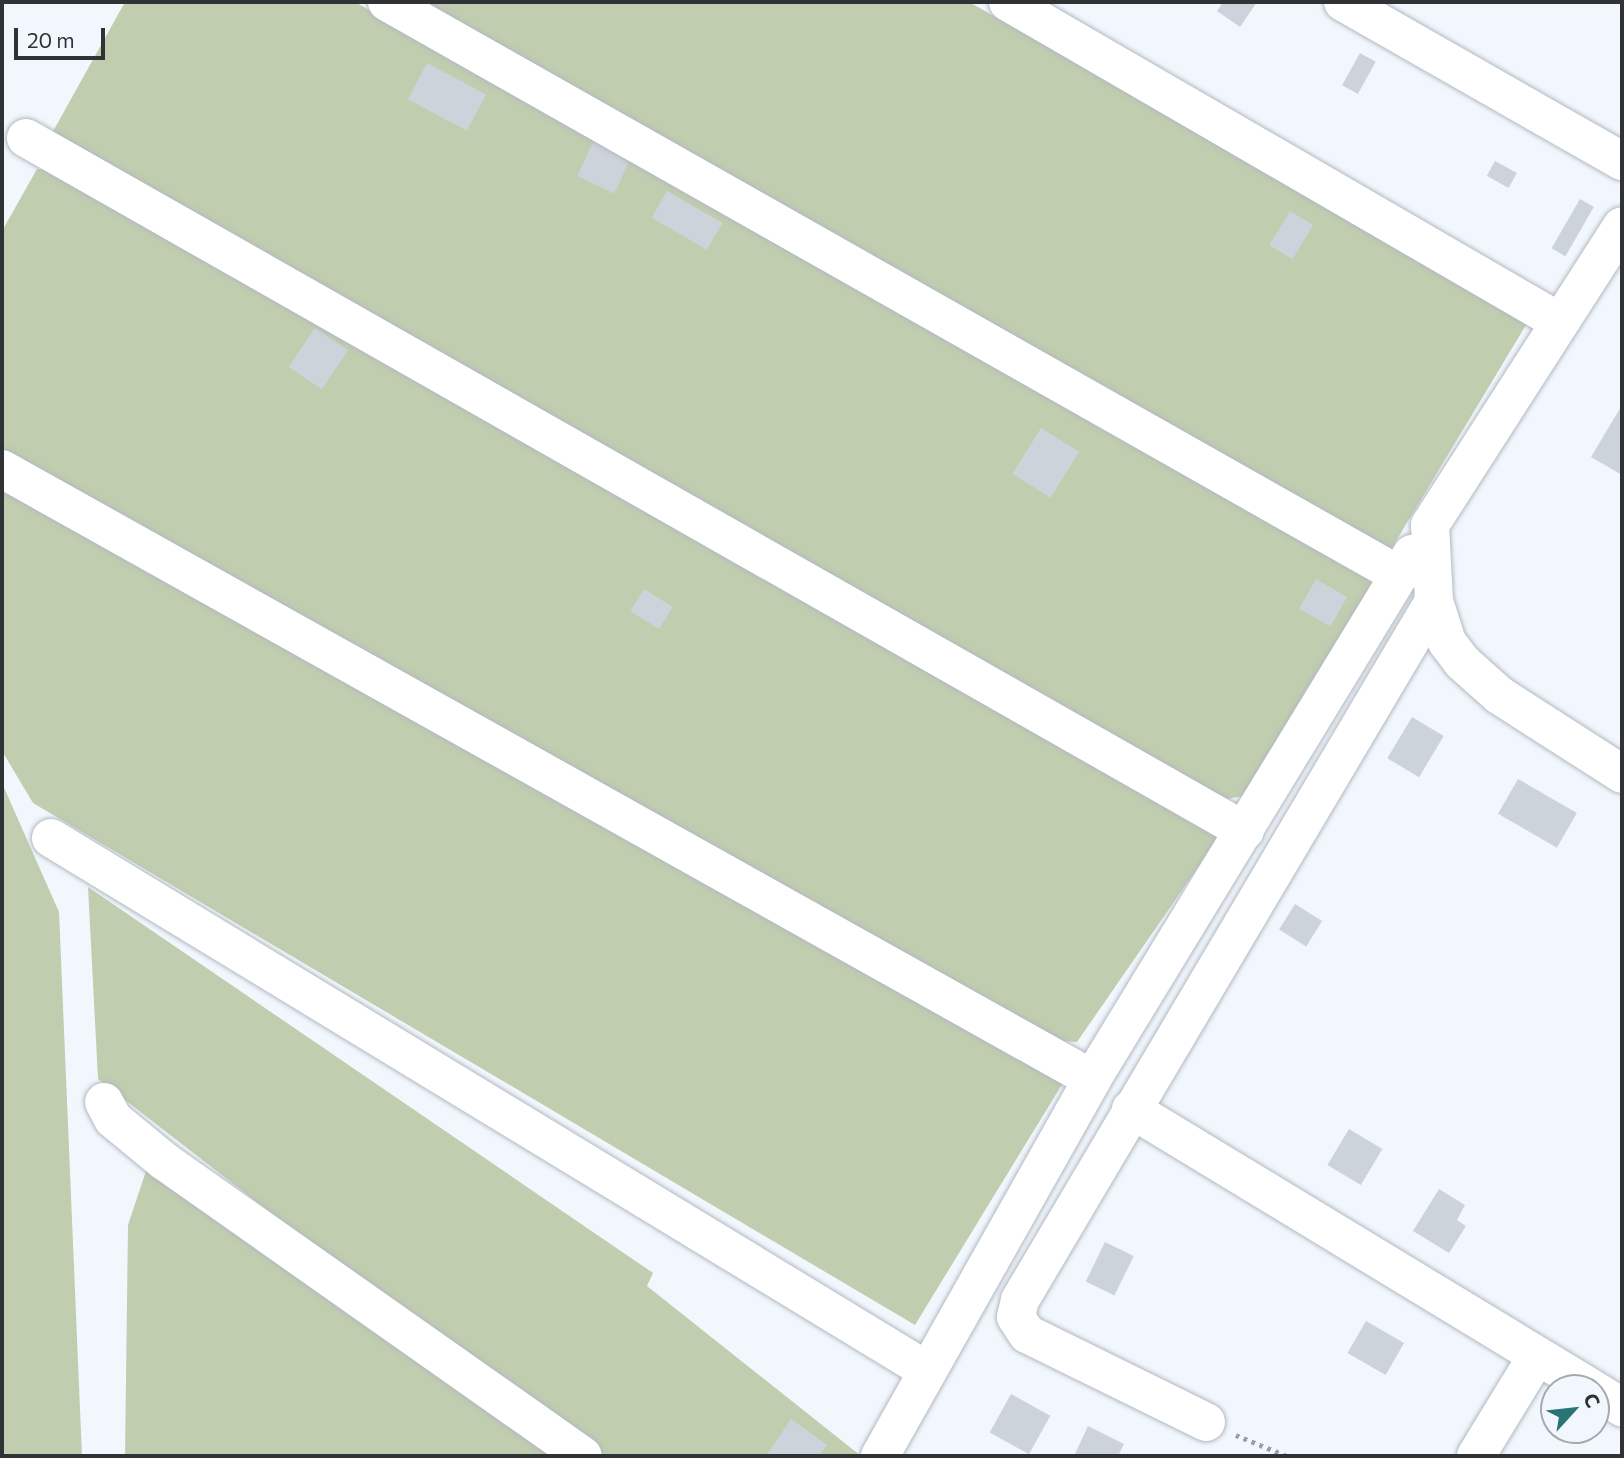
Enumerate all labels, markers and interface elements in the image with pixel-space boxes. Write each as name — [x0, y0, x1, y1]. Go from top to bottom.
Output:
scale bar — [18, 14, 108, 58]
text: 20 m — [27, 27, 75, 52]
north arrow — [1540, 1374, 1610, 1444]
text: С — [1579, 1389, 1606, 1411]

